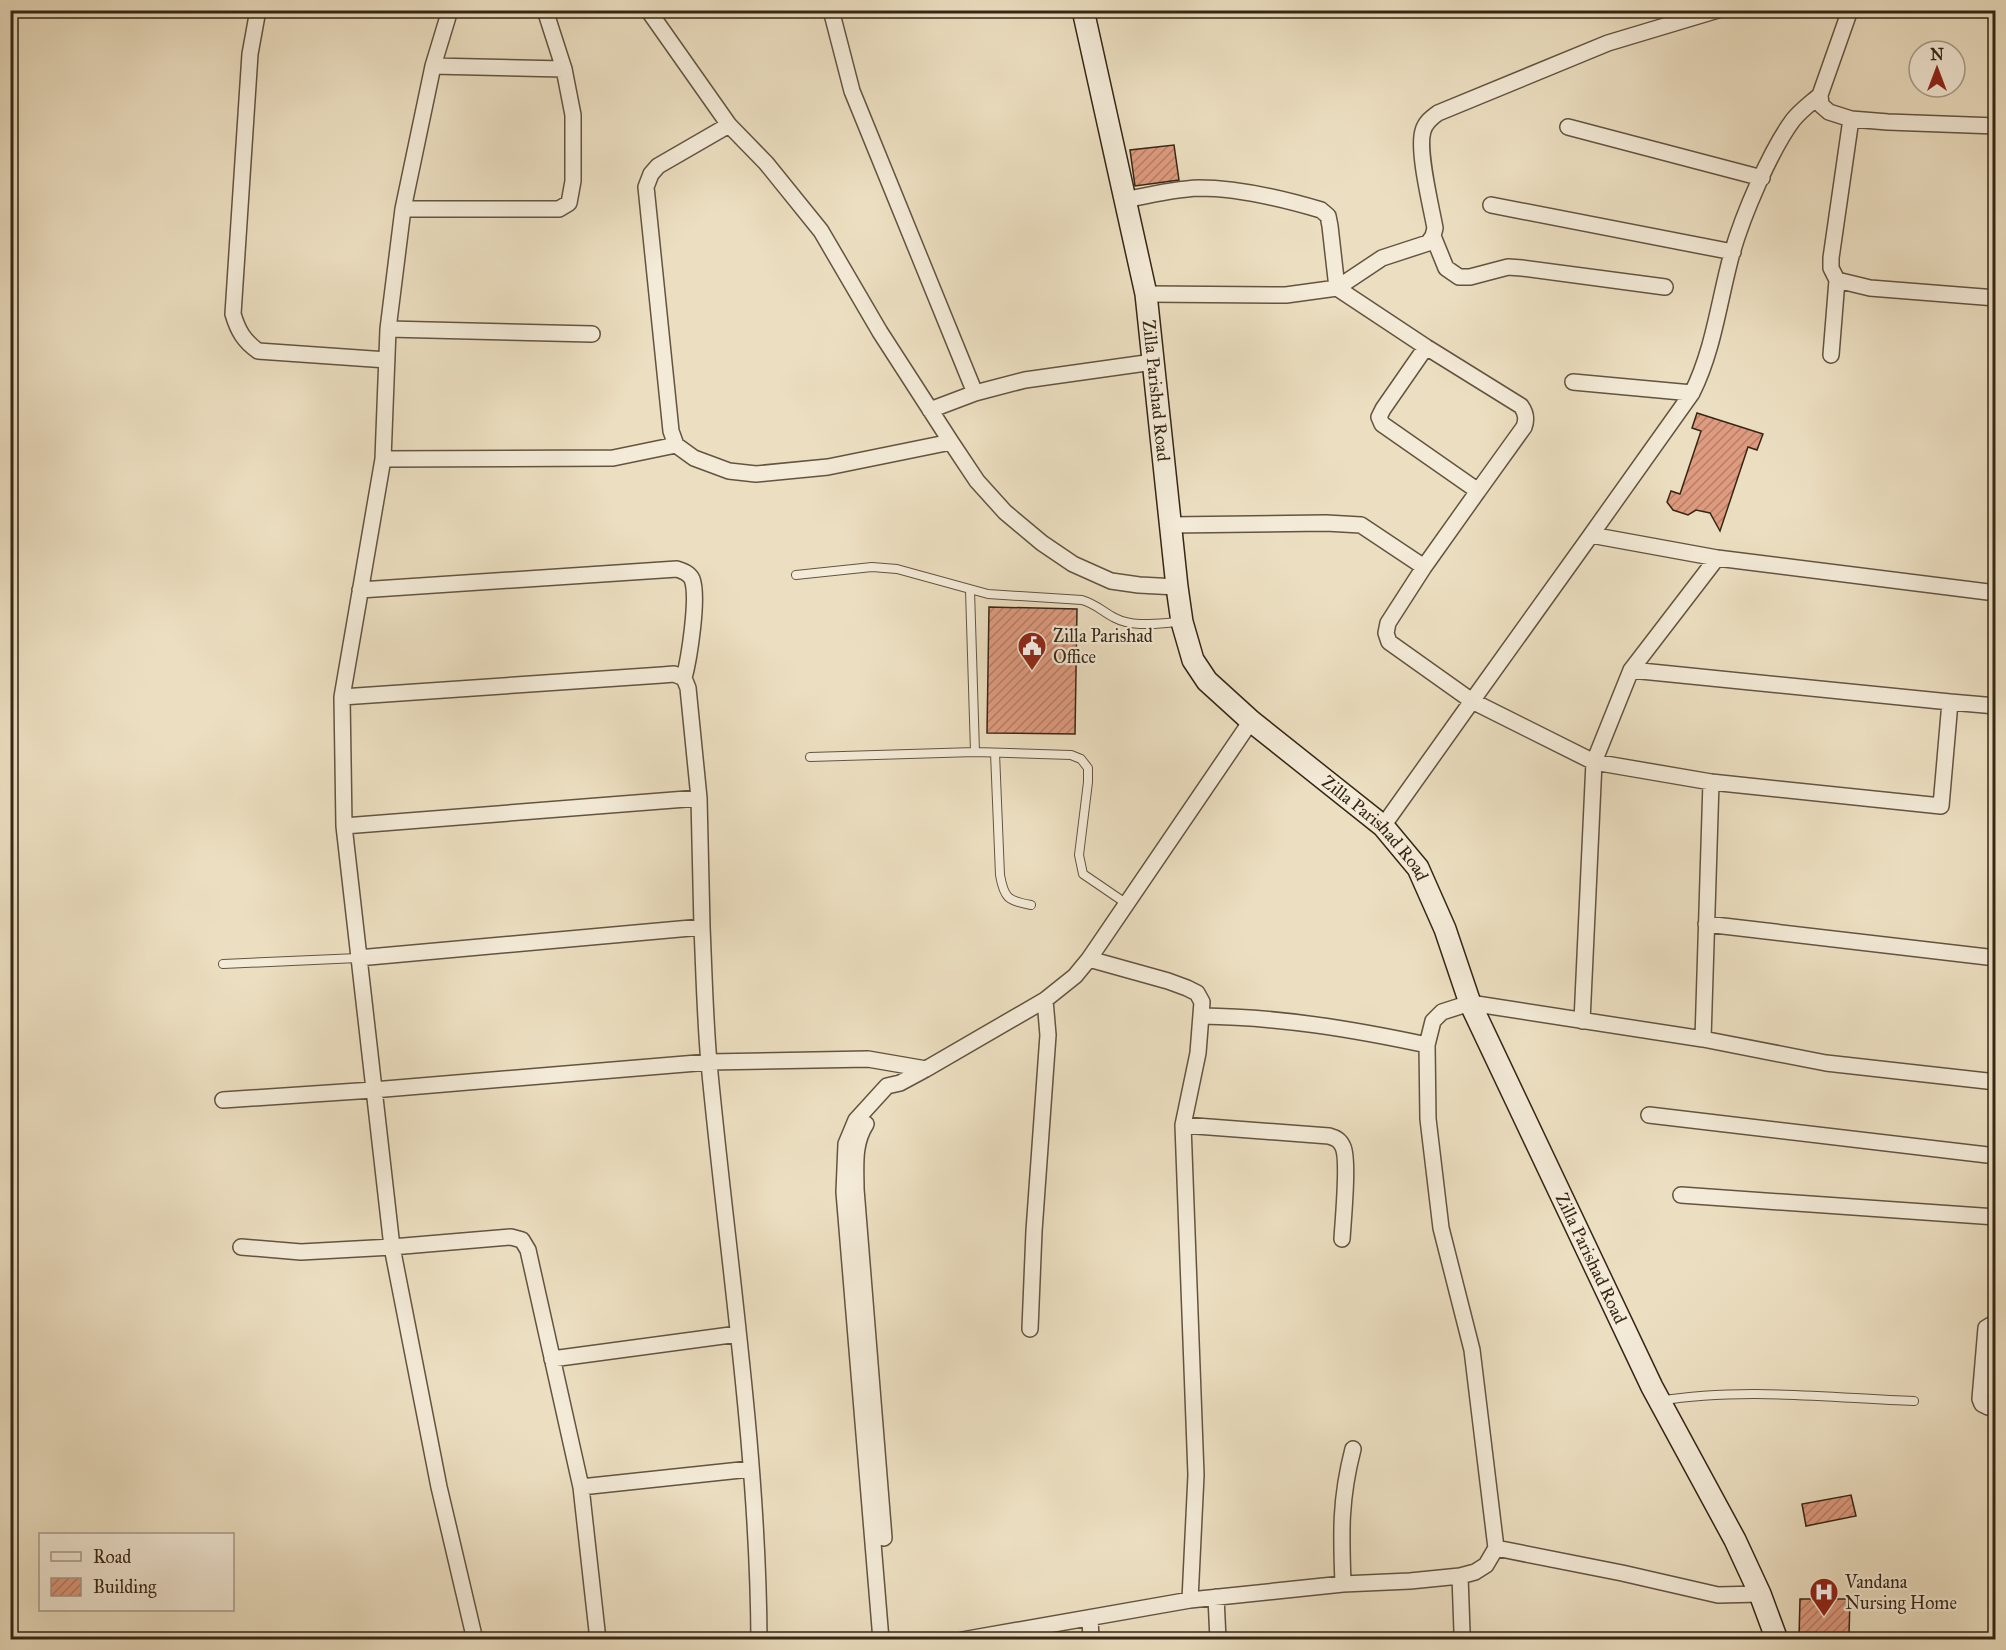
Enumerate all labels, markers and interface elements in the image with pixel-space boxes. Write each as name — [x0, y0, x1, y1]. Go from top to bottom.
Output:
north arrow — [1907, 39, 1967, 99]
text: N — [1930, 45, 1944, 64]
street label: Zilla Parishad Road — [1138, 319, 1175, 462]
place label: Zilla Parishad Office — [1053, 625, 1153, 668]
public building icon: Zilla Parishad Office — [1016, 630, 1048, 672]
street label: Zilla Parishad Road — [1317, 771, 1433, 884]
street label: Zilla Parishad Road — [1551, 1189, 1631, 1327]
legend — [39, 1533, 234, 1611]
text: Road — [93, 1546, 131, 1568]
place label: Vandana Nursing Home — [1844, 1571, 1957, 1615]
text: Building — [93, 1576, 157, 1599]
hospital icon: Vandana Nursing Home — [1808, 1576, 1840, 1618]

